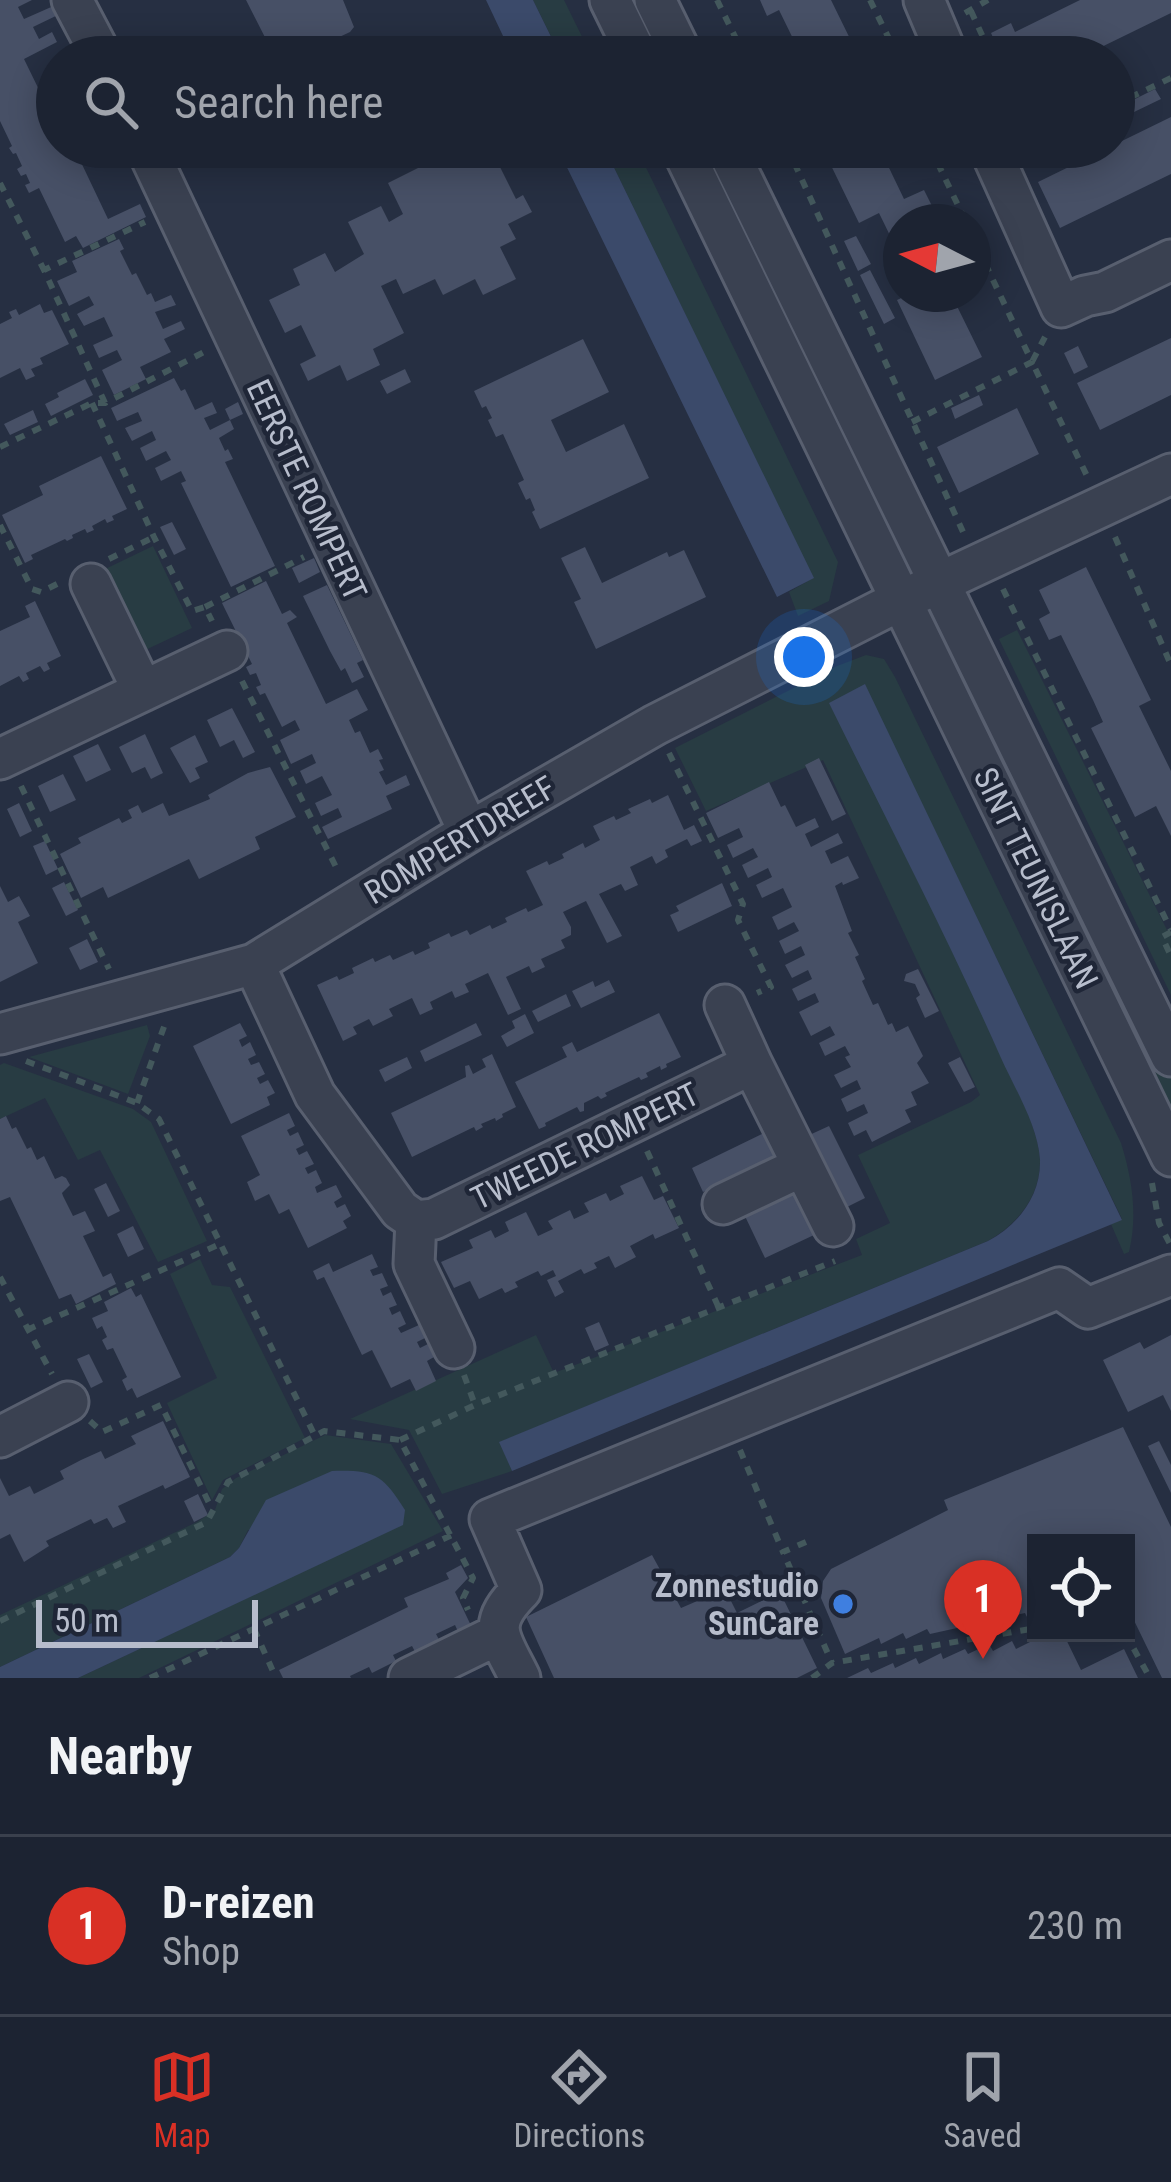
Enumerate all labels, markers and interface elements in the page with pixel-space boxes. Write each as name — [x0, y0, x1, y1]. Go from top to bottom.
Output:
search box — [36, 36, 1135, 168]
icon: search — [78, 69, 144, 135]
text: Search here — [174, 76, 383, 129]
north arrow — [883, 204, 991, 312]
street label: EERSTE ROMPERT — [239, 373, 375, 607]
your location — [774, 627, 834, 687]
street label: SINT TEUNISLAAN — [966, 761, 1106, 995]
street label: ROMPERTDREEF — [358, 768, 562, 912]
street label: TWEEDE ROMPERT — [465, 1074, 705, 1218]
map controls — [1027, 1534, 1135, 1642]
button: locate — [1027, 1534, 1135, 1642]
pin: 1 — [944, 1560, 1022, 1659]
place label: Zonnestudio SunCare — [655, 1566, 819, 1643]
marker: Zonnestudio SunCare — [830, 1591, 856, 1617]
scale bar — [36, 1594, 258, 1647]
text: 50 m — [54, 1601, 119, 1640]
text: Nearby — [48, 1727, 192, 1786]
text: D-reizen — [162, 1876, 315, 1929]
text: 1 — [77, 1903, 97, 1949]
text: 230 m — [1027, 1903, 1123, 1949]
text: Shop — [162, 1929, 240, 1975]
tab: Map — [149, 2044, 215, 2155]
tab: Directions — [513, 2044, 645, 2155]
tab: Saved — [943, 2044, 1022, 2155]

